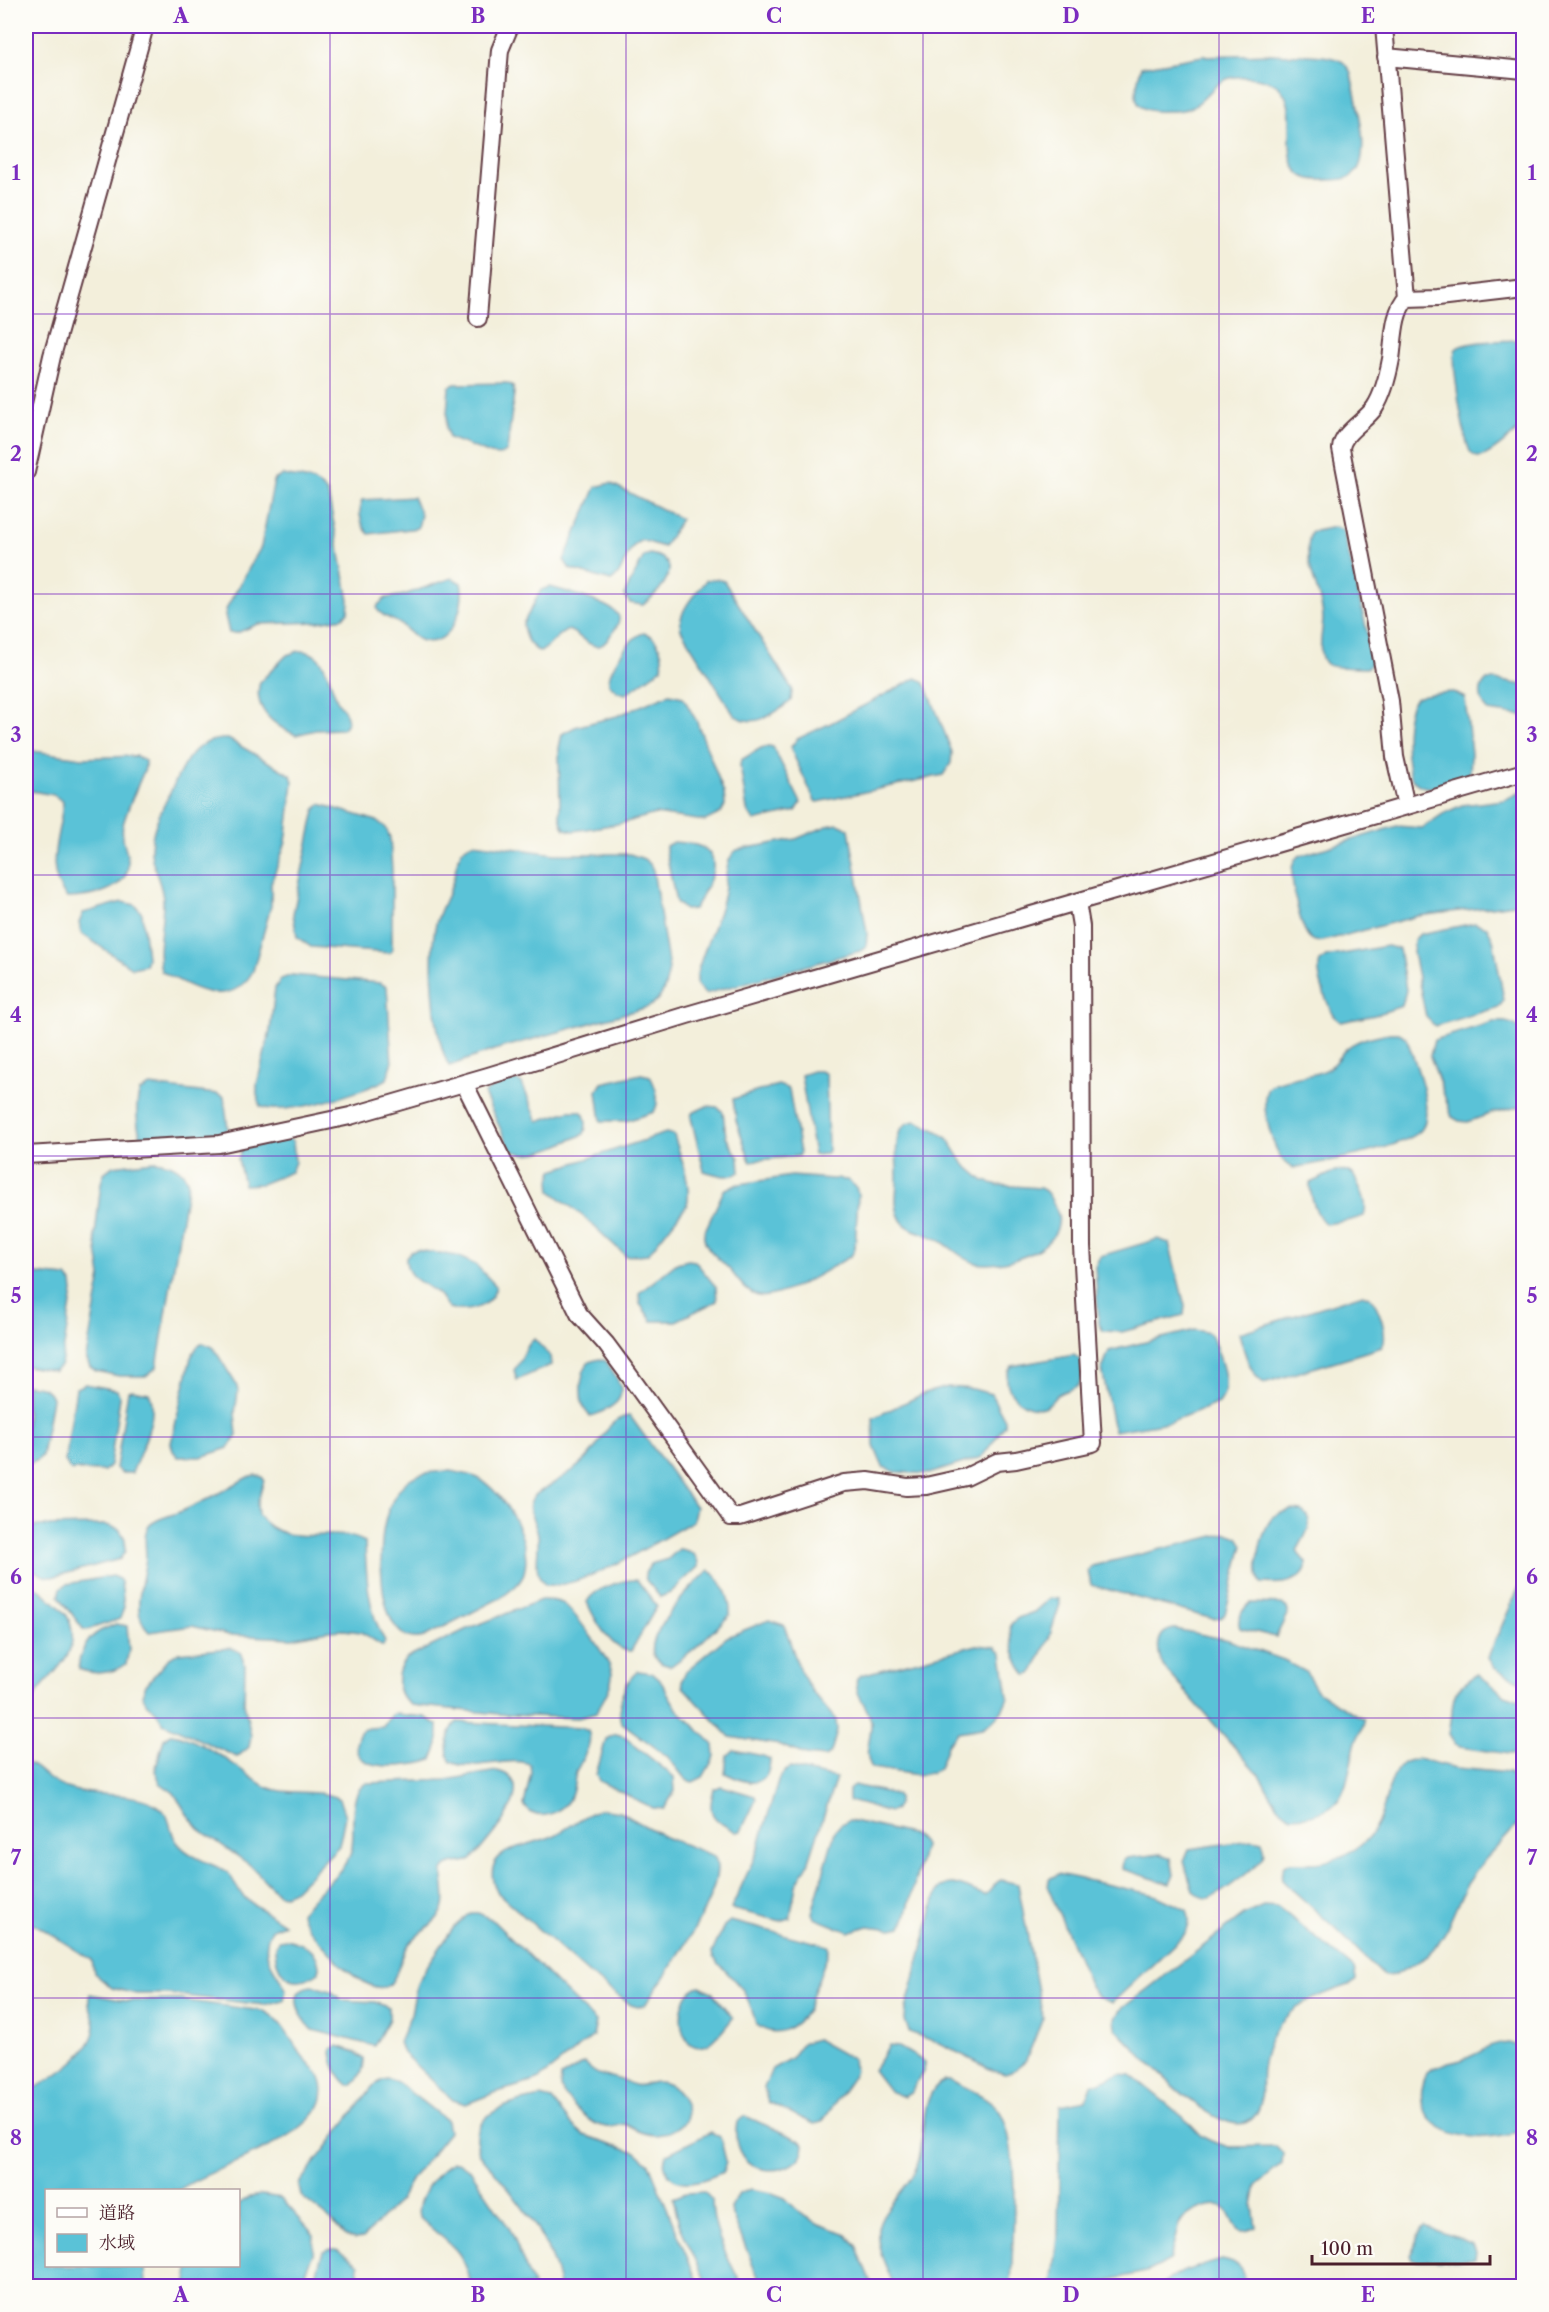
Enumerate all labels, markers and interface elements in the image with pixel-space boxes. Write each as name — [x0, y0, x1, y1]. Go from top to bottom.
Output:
text: A — [172, 4, 189, 28]
text: B — [471, 4, 486, 28]
text: C — [766, 4, 782, 28]
text: D — [1062, 4, 1080, 28]
text: E — [1361, 4, 1375, 28]
text: 1 — [12, 161, 21, 185]
text: 1 — [1528, 161, 1537, 185]
text: 2 — [10, 442, 22, 466]
text: 2 — [1526, 442, 1538, 466]
text: 3 — [10, 723, 22, 747]
text: 3 — [1526, 723, 1538, 747]
text: 4 — [10, 1003, 22, 1027]
text: 4 — [1526, 1003, 1538, 1027]
text: 5 — [10, 1284, 22, 1308]
text: 5 — [1526, 1284, 1538, 1308]
text: 6 — [10, 1565, 22, 1589]
text: 6 — [1526, 1565, 1538, 1589]
text: 7 — [11, 1846, 22, 1870]
text: 7 — [1527, 1846, 1538, 1870]
text: 8 — [10, 2126, 22, 2150]
text: 8 — [1526, 2126, 1538, 2150]
legend — [45, 2189, 240, 2267]
text: 道路 — [99, 2202, 135, 2224]
scale bar — [1312, 2228, 1490, 2266]
text: 水域 — [99, 2232, 135, 2254]
text: 100 m — [1321, 2238, 1373, 2260]
text: A — [172, 2283, 189, 2307]
text: B — [471, 2283, 486, 2307]
text: C — [766, 2283, 782, 2307]
text: D — [1062, 2283, 1080, 2307]
text: E — [1361, 2283, 1375, 2307]

